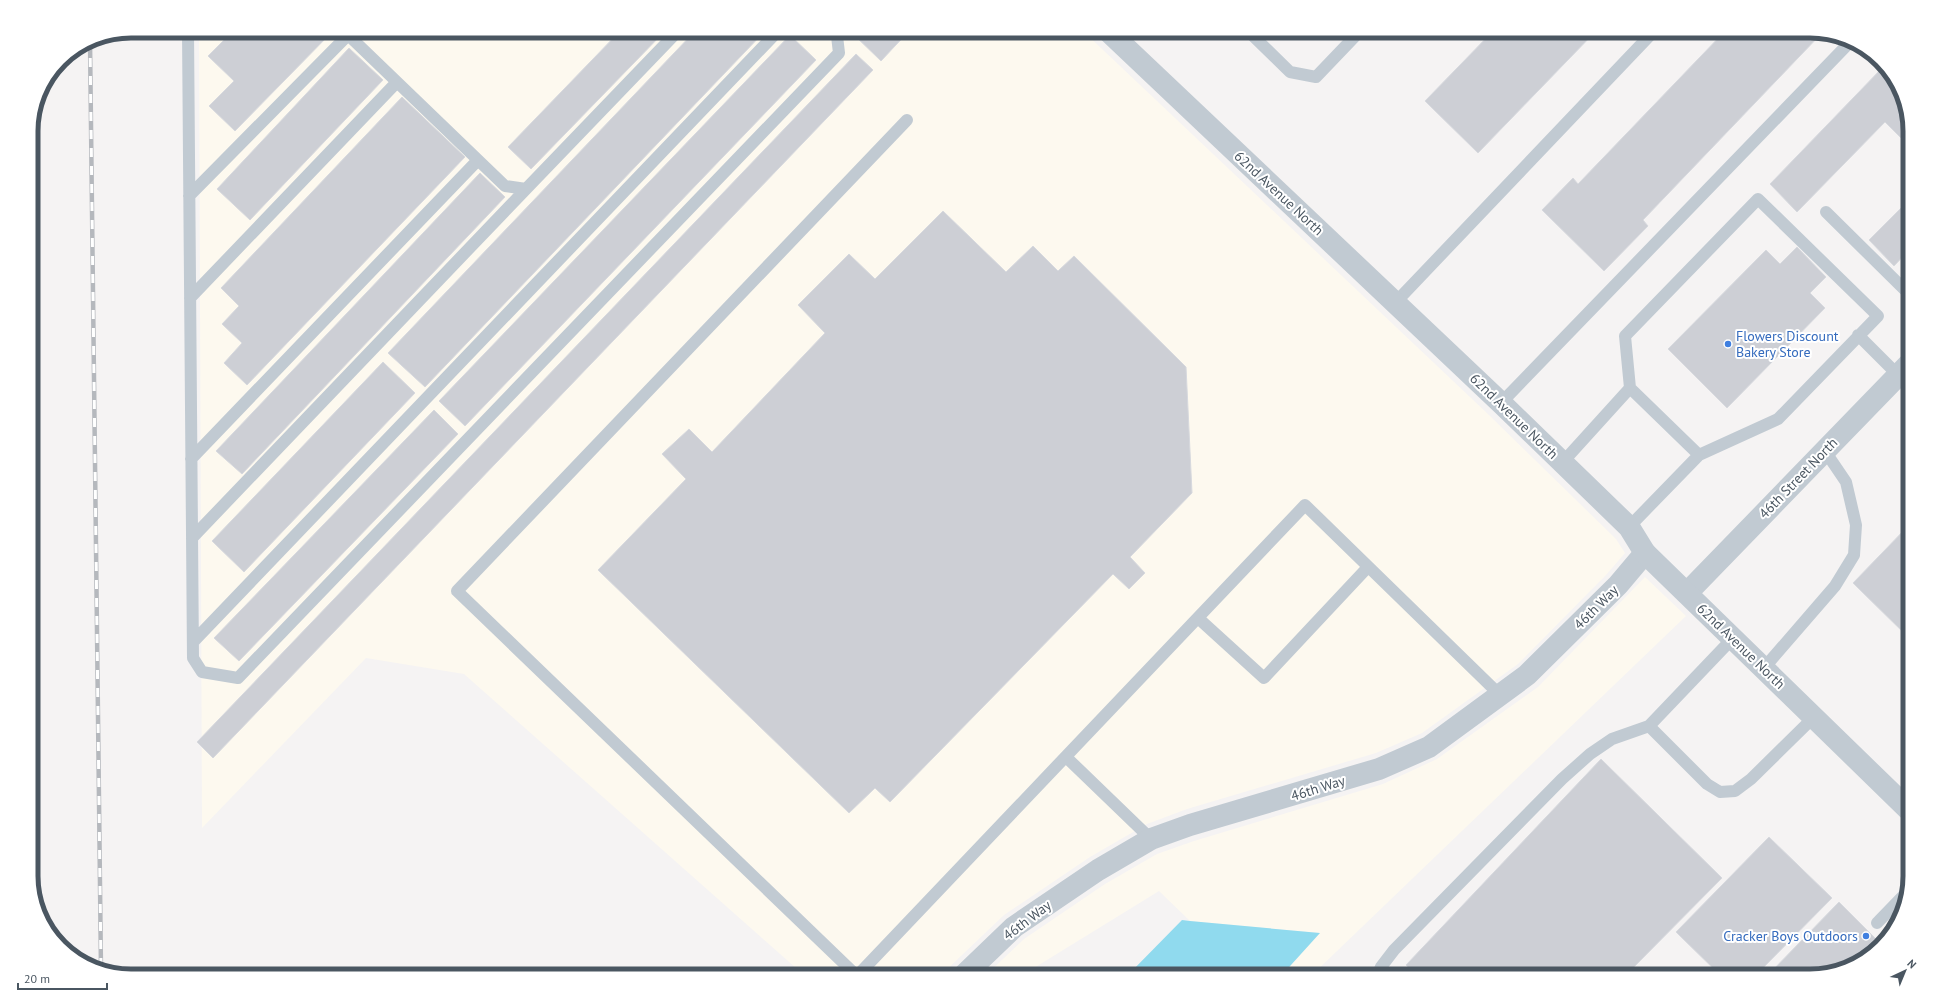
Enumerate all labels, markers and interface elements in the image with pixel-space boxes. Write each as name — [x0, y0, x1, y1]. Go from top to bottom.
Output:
street label: 62nd Avenue North — [1231, 147, 1327, 239]
place label: Flowers Discount Bakery Store — [1736, 327, 1839, 361]
marker: Flowers Discount Bakery Store — [1723, 339, 1733, 349]
street label: 62nd Avenue North — [1466, 369, 1562, 463]
street label: 46th Street North — [1755, 434, 1841, 522]
street label: 46th Way — [1570, 581, 1622, 633]
street label: 62nd Avenue North — [1693, 599, 1789, 693]
street label: 46th Way — [1289, 771, 1348, 805]
street label: 46th Way — [999, 896, 1055, 944]
place label: Cracker Boys Outdoors — [1723, 927, 1858, 945]
marker: Cracker Boys Outdoors — [1861, 931, 1871, 941]
north arrow — [1885, 951, 1925, 991]
text: N — [1904, 956, 1919, 971]
scale bar — [18, 965, 107, 991]
text: 20 m — [24, 971, 50, 986]

